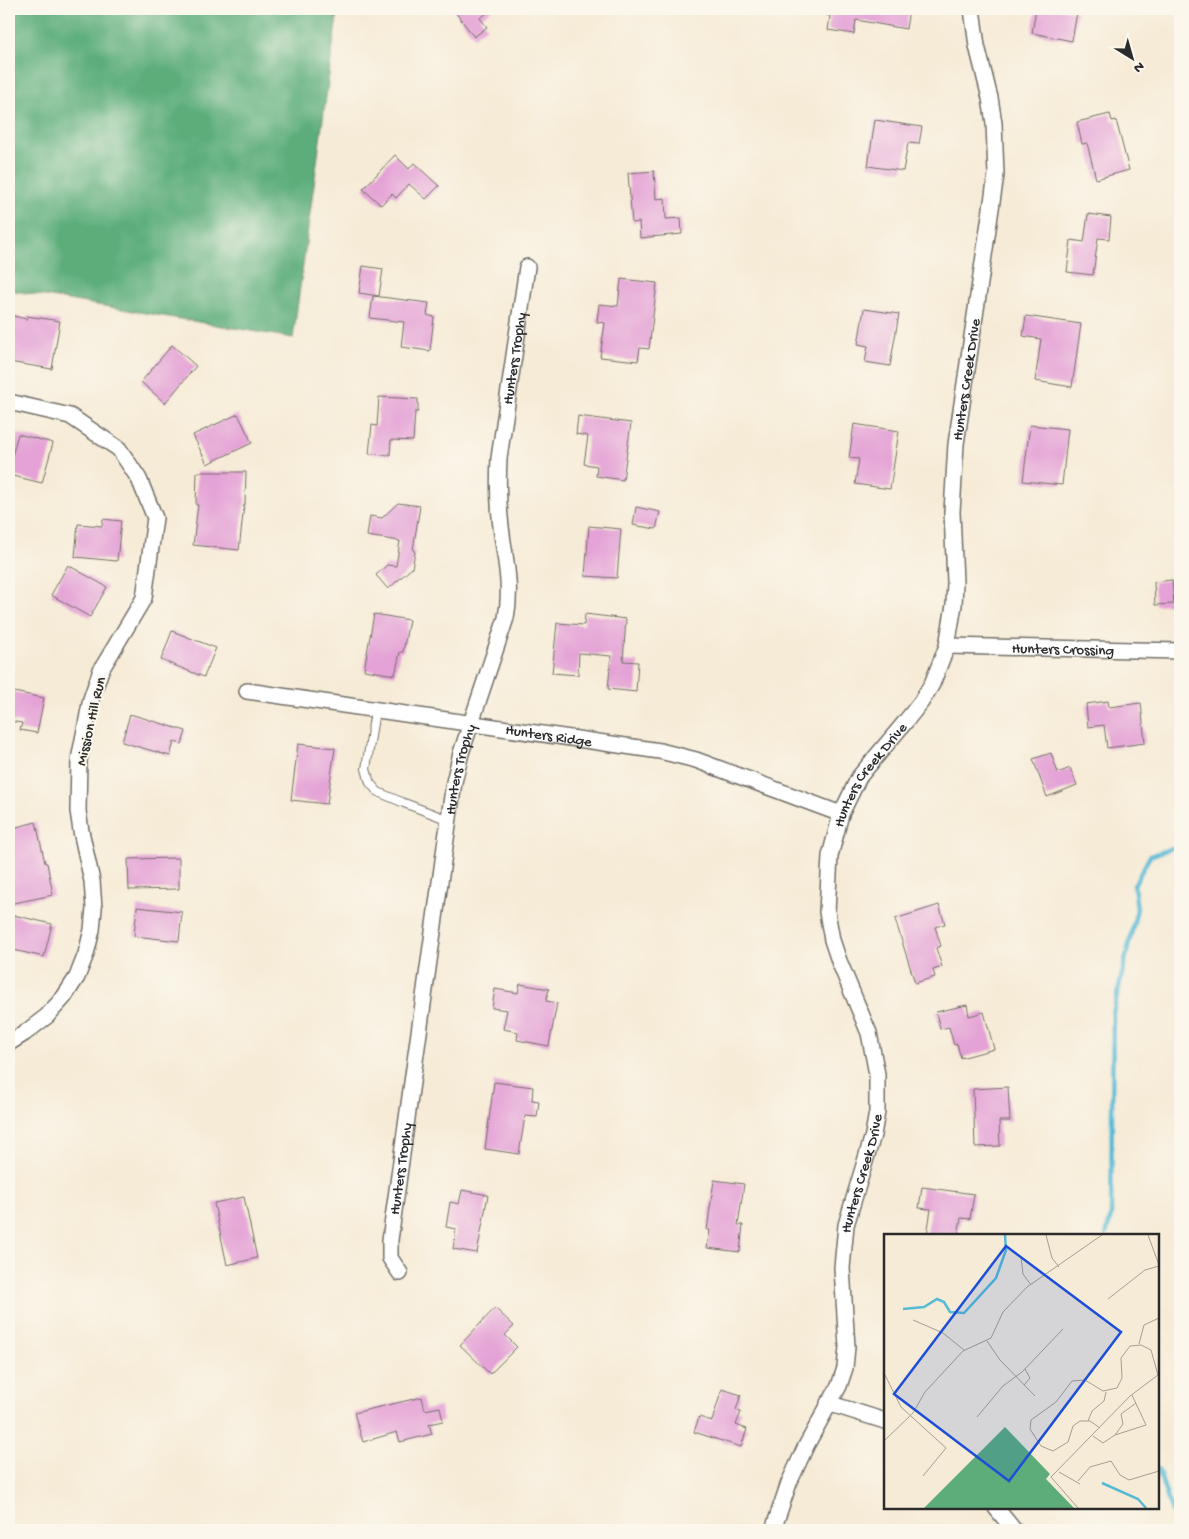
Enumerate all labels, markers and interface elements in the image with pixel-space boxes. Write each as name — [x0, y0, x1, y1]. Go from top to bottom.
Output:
north arrow — [1106, 32, 1156, 82]
text: N — [1130, 57, 1147, 76]
street label: Hunters Trophy — [500, 311, 531, 406]
street label: Hunters Creek Drive — [950, 317, 986, 442]
street label: Hunters Crossing — [1012, 640, 1114, 661]
street label: Mission Hill Run — [73, 675, 111, 768]
street label: Hunters Creek Drive — [831, 720, 912, 829]
street label: Hunters Trophy — [443, 722, 481, 816]
street label: Hunters Ridge — [504, 722, 593, 752]
street label: Hunters Creek Drive — [838, 1113, 888, 1234]
street label: Hunters Trophy — [387, 1121, 417, 1216]
inset map — [884, 1234, 1159, 1509]

